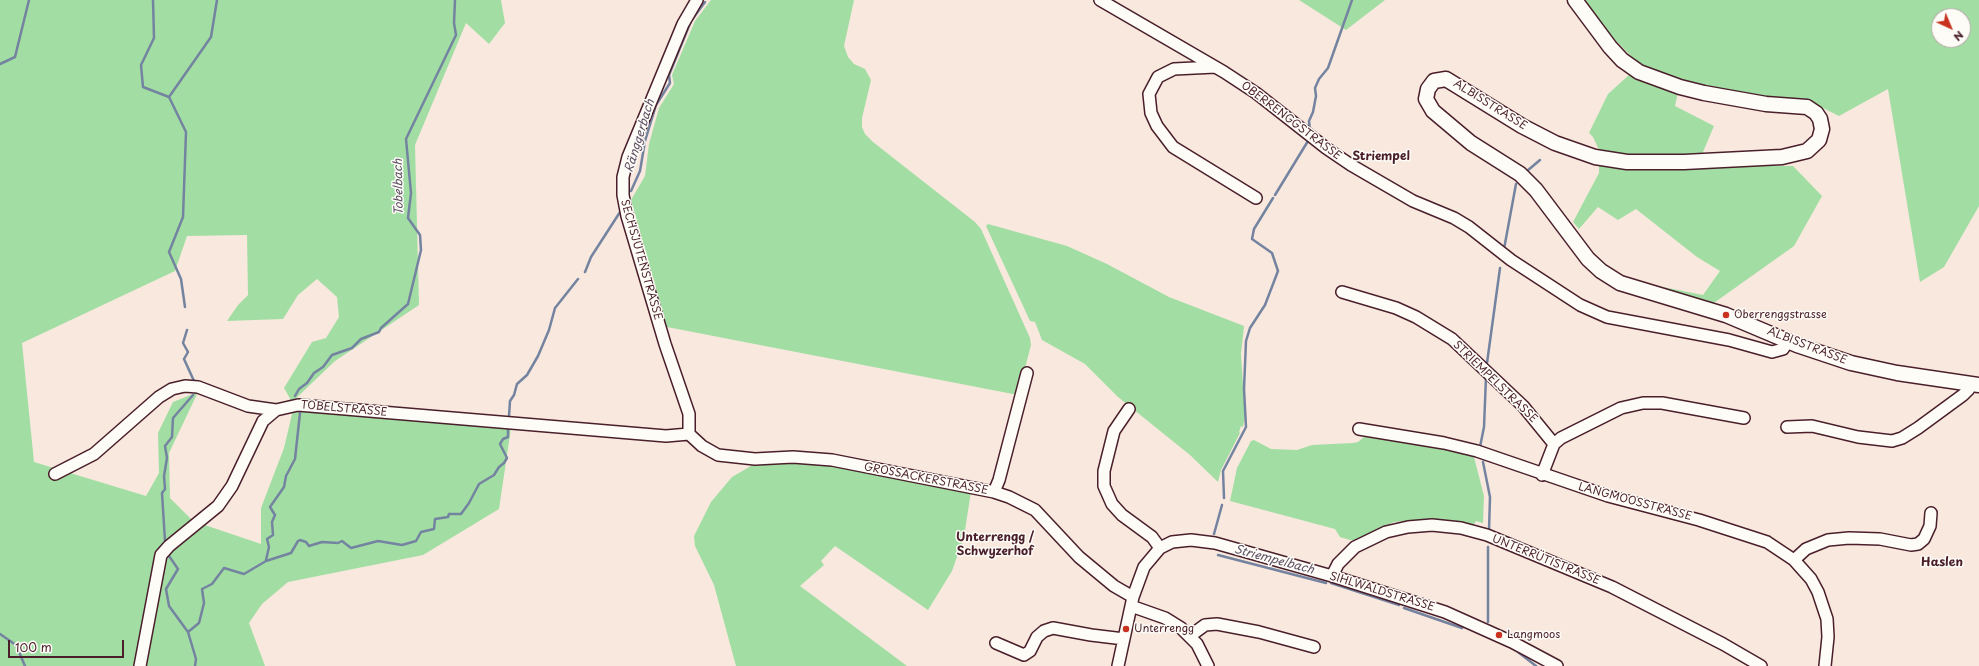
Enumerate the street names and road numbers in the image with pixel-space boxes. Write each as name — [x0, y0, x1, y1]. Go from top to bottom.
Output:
street label: ALBISSTRASSE — [1451, 77, 1529, 133]
street label: OBERRENGGSTRASSE — [1238, 79, 1344, 163]
street label: SECHSJUTENSTRASSE — [617, 198, 665, 322]
street label: ALBISSTRASSE — [1765, 325, 1849, 367]
street label: STRIEMPELSTRASSE — [1450, 338, 1540, 426]
street label: TOBELSTRASSE — [300, 399, 388, 419]
street label: GROSSACKERSTRASSE — [863, 460, 989, 498]
street label: LANGMOOSSTRASSE — [1577, 480, 1693, 524]
street label: UNTERRÜTISTRASSE — [1490, 532, 1602, 588]
street label: SIHLWALDSTRASSE — [1328, 570, 1436, 614]

